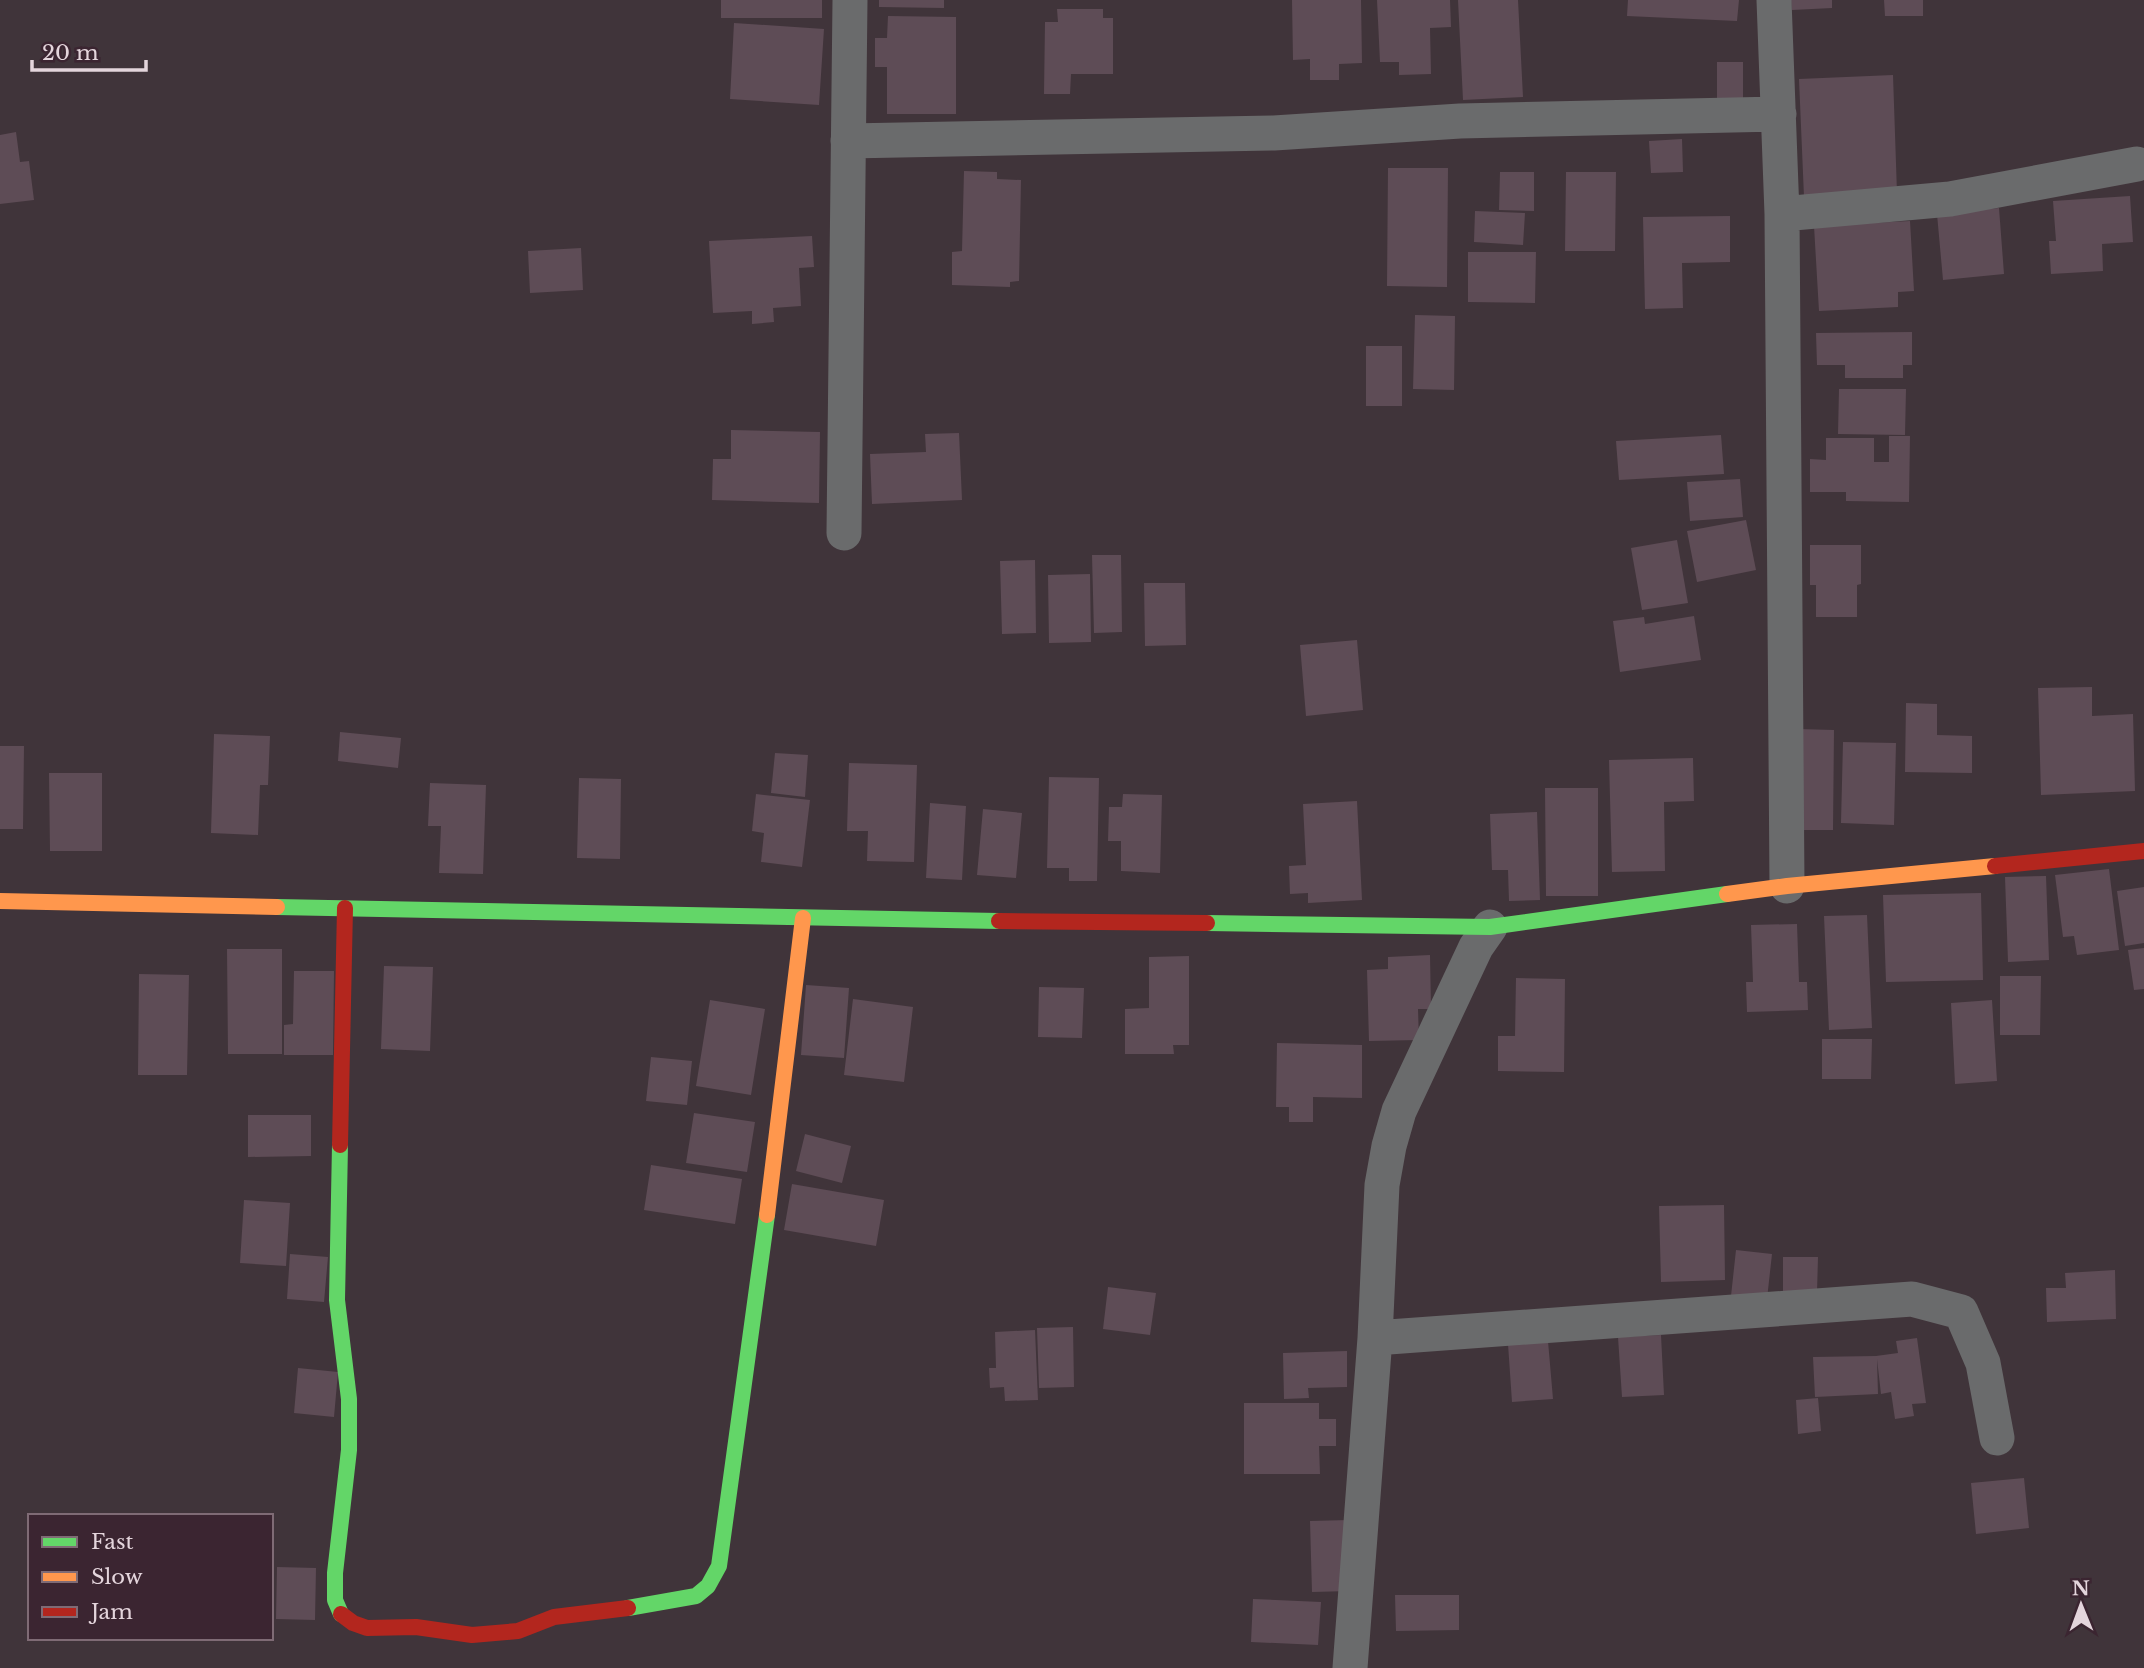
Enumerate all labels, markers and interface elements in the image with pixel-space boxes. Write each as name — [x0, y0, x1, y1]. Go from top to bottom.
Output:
scale bar — [32, 28, 145, 72]
text: 20 m — [42, 40, 99, 66]
legend — [28, 1514, 273, 1640]
text: Fast — [91, 1529, 133, 1555]
text: Slow — [91, 1564, 143, 1590]
north arrow — [2046, 1570, 2116, 1640]
text: N — [2072, 1577, 2090, 1600]
text: Jam — [88, 1599, 133, 1625]

